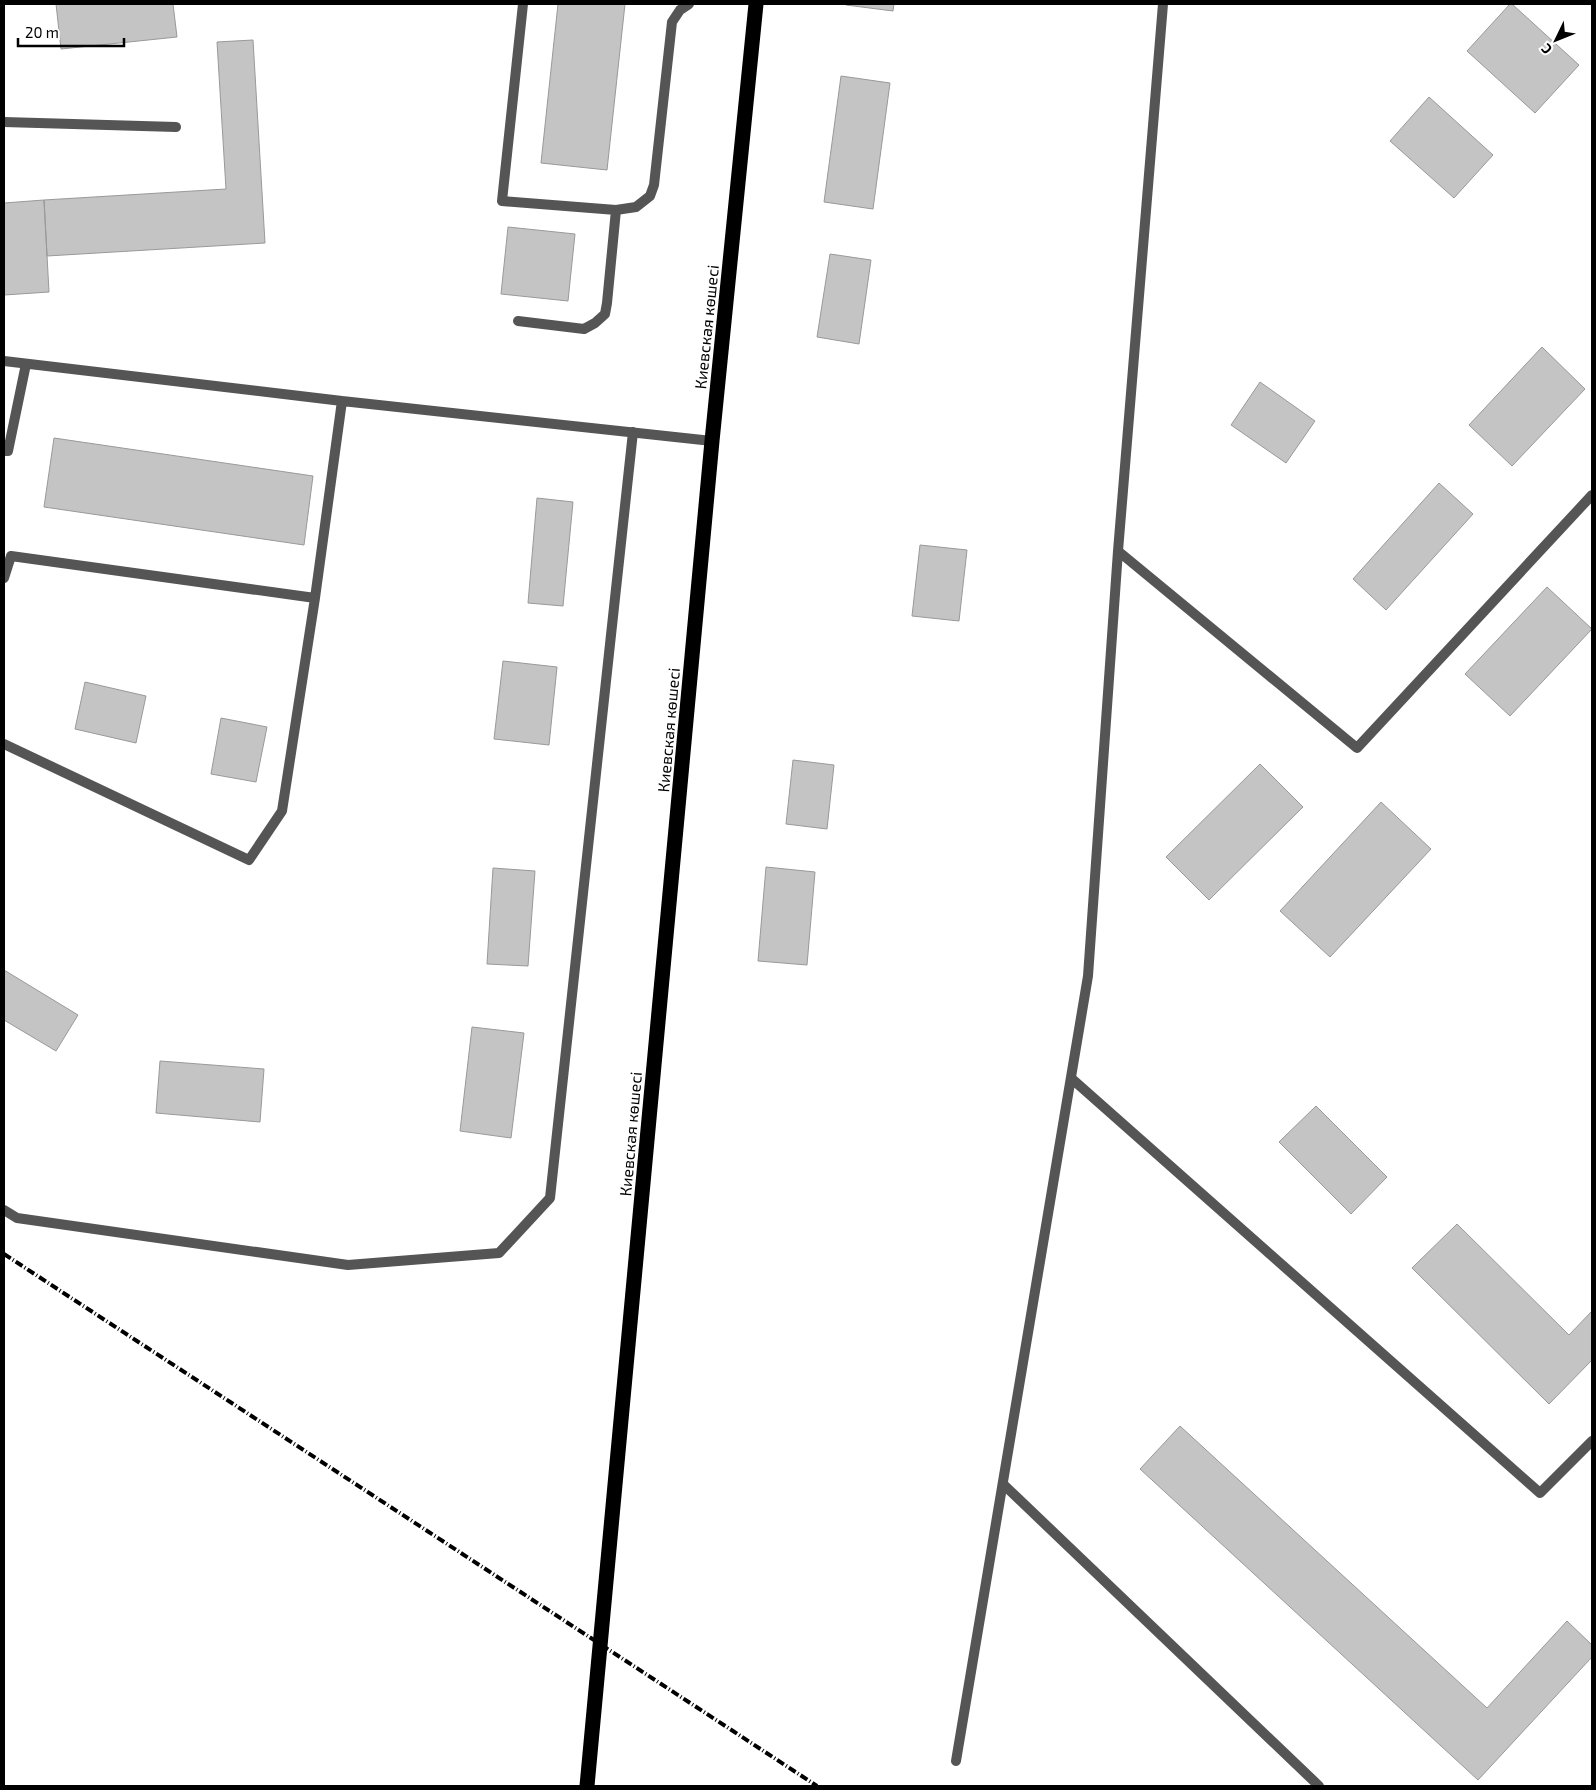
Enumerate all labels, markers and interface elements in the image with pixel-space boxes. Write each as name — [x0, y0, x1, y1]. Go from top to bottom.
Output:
scale bar — [18, 15, 124, 47]
north arrow — [1531, 15, 1581, 65]
text: 20 m — [25, 23, 59, 41]
text: С — [1537, 40, 1555, 58]
street label: Киевская көшесі — [690, 264, 722, 390]
street label: Киевская көшесі — [653, 667, 683, 793]
street label: Киевская көшесі — [615, 1071, 645, 1197]

